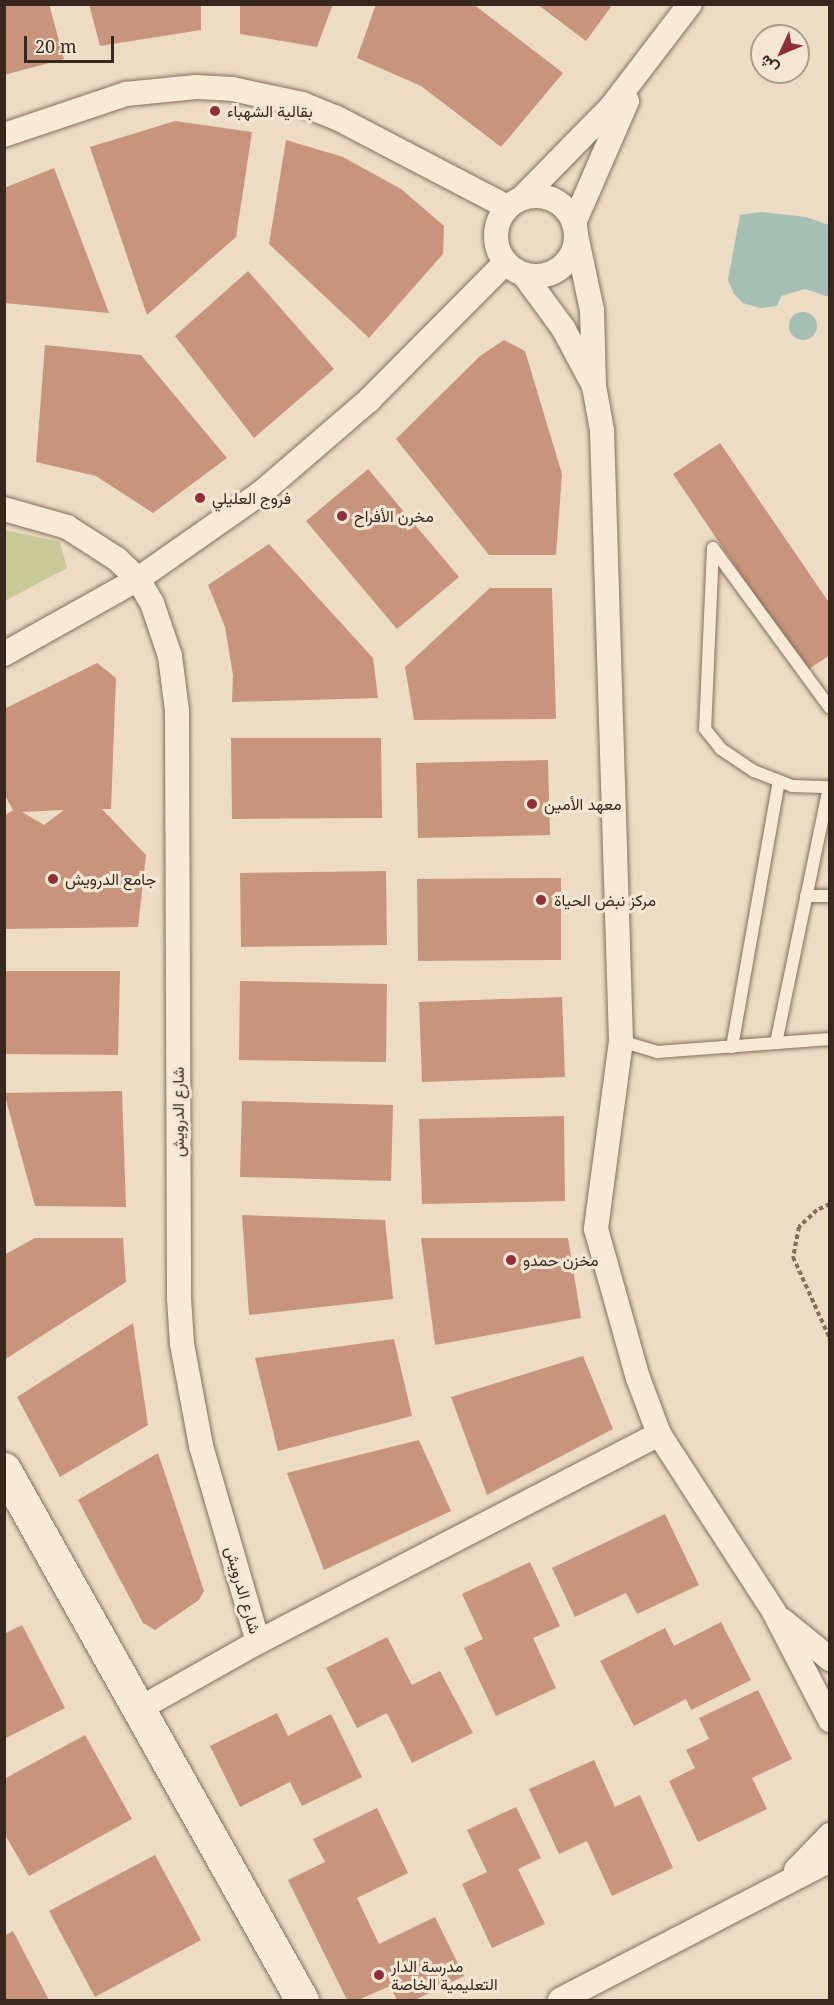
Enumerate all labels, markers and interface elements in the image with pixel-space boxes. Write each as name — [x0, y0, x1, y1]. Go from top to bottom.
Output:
scale bar — [27, 24, 117, 62]
north arrow — [750, 24, 810, 84]
text: 20 m — [35, 34, 77, 58]
text: ش — [754, 51, 783, 80]
place label: بقالية الشهباء — [227, 101, 313, 121]
marker: بقالية الشهباء — [208, 104, 222, 118]
place label: فروج العليلي — [212, 488, 291, 508]
marker: فروج العليلي — [193, 491, 207, 505]
place label: مخرن الأفراح — [354, 506, 434, 526]
marker: مخرن الأفراح — [335, 509, 349, 523]
place label: معهد الأمين — [544, 794, 622, 814]
marker: معهد الأمين — [525, 797, 539, 811]
place label: جامع الدرويش — [65, 869, 156, 889]
marker: جامع الدرويش — [46, 872, 60, 886]
place label: مركز نبض الحياة — [554, 890, 656, 910]
marker: مركز نبض الحياة — [532, 891, 550, 909]
street label: شارع الدرويش — [168, 1067, 188, 1157]
place label: مخزن حمدو — [523, 1250, 599, 1270]
marker: مخزن حمدو — [504, 1253, 518, 1267]
street label: شارع الدرويش — [221, 1544, 265, 1636]
place label: مدرسة الدار التعليمية الخاصة — [391, 1956, 498, 1994]
marker: مدرسة الدار التعليمية الخاصة — [372, 1968, 386, 1982]

